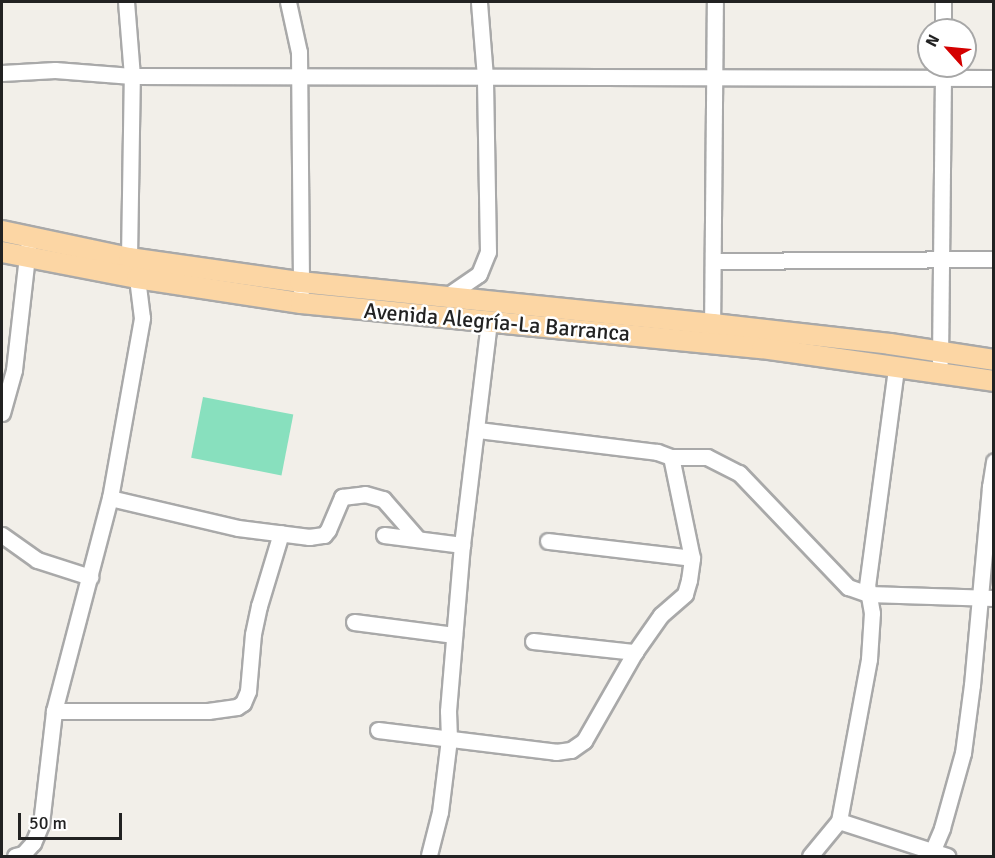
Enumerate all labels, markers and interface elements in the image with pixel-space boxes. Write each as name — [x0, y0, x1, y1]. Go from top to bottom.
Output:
north arrow — [917, 18, 977, 78]
text: N — [921, 31, 944, 50]
street label: Avenida Alegría-La Barranca — [363, 297, 631, 347]
scale bar — [21, 801, 124, 839]
text: 50 m — [29, 812, 67, 834]

